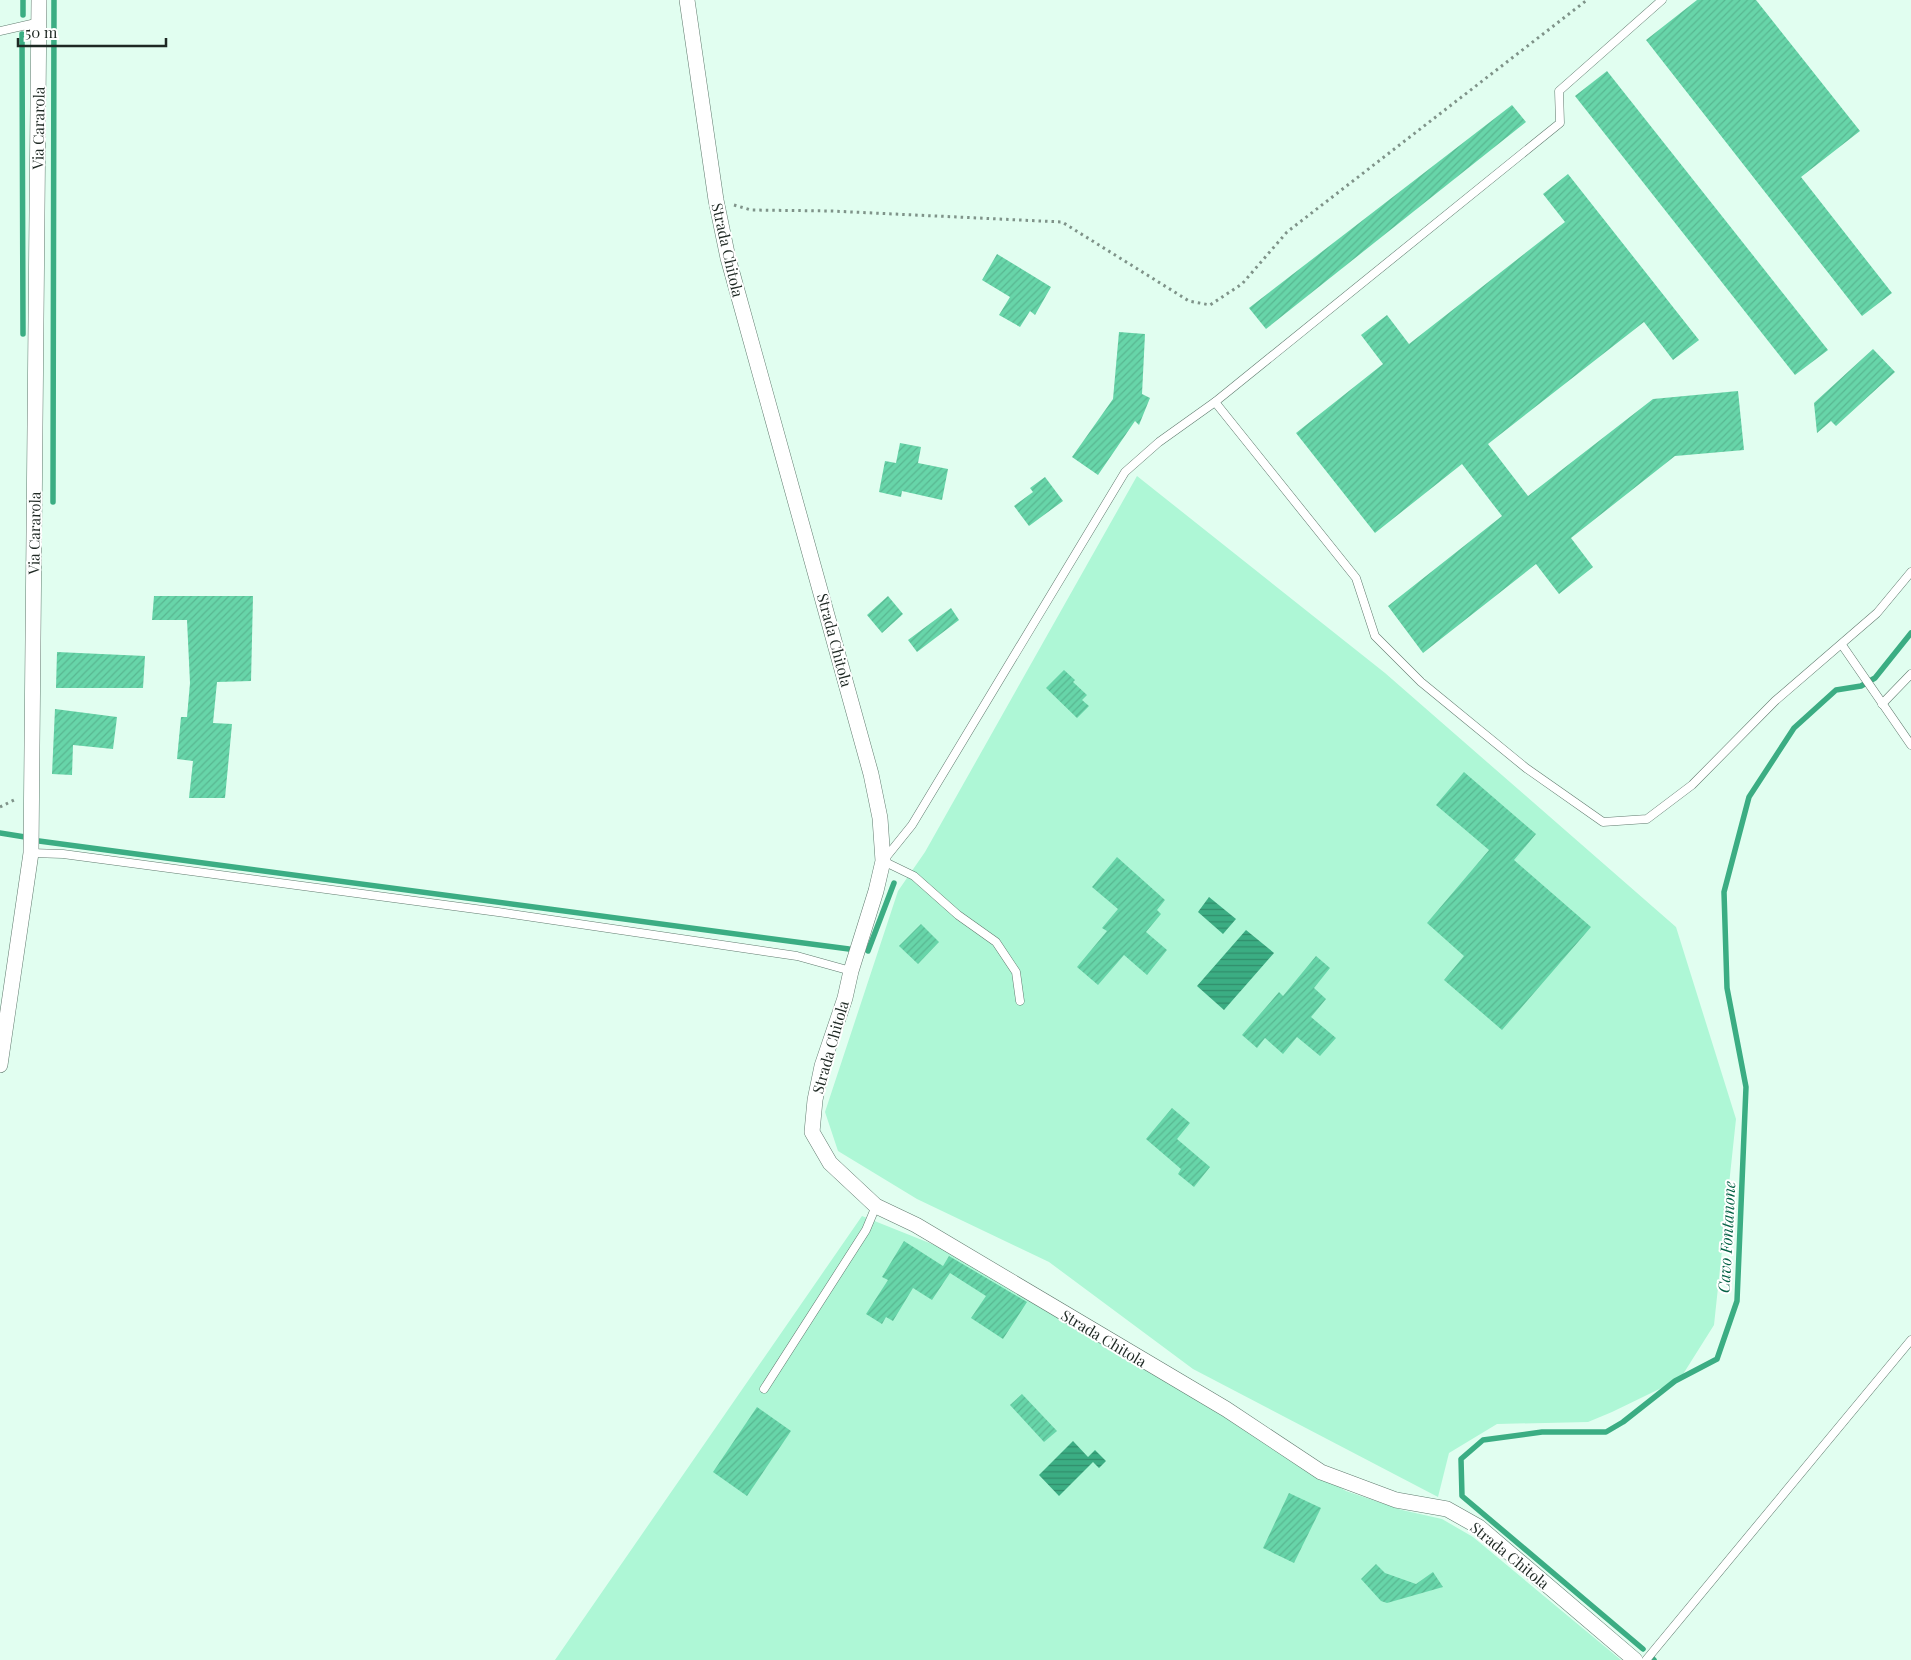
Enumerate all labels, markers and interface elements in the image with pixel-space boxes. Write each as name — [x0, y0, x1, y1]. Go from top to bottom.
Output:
scale bar — [18, 15, 165, 47]
text: 50 m — [25, 22, 58, 42]
street label: Via Cararola — [27, 86, 49, 170]
street label: Strada Chitola — [707, 201, 749, 300]
street label: Via Cararola — [23, 491, 45, 575]
street label: Strada Chitola — [813, 591, 857, 689]
street label: Strada Chitola — [807, 998, 853, 1096]
water label: Cavo Fontanone — [1713, 1180, 1739, 1293]
street label: Strada Chitola — [1058, 1305, 1151, 1372]
street label: Strada Chitola — [1466, 1517, 1554, 1593]

